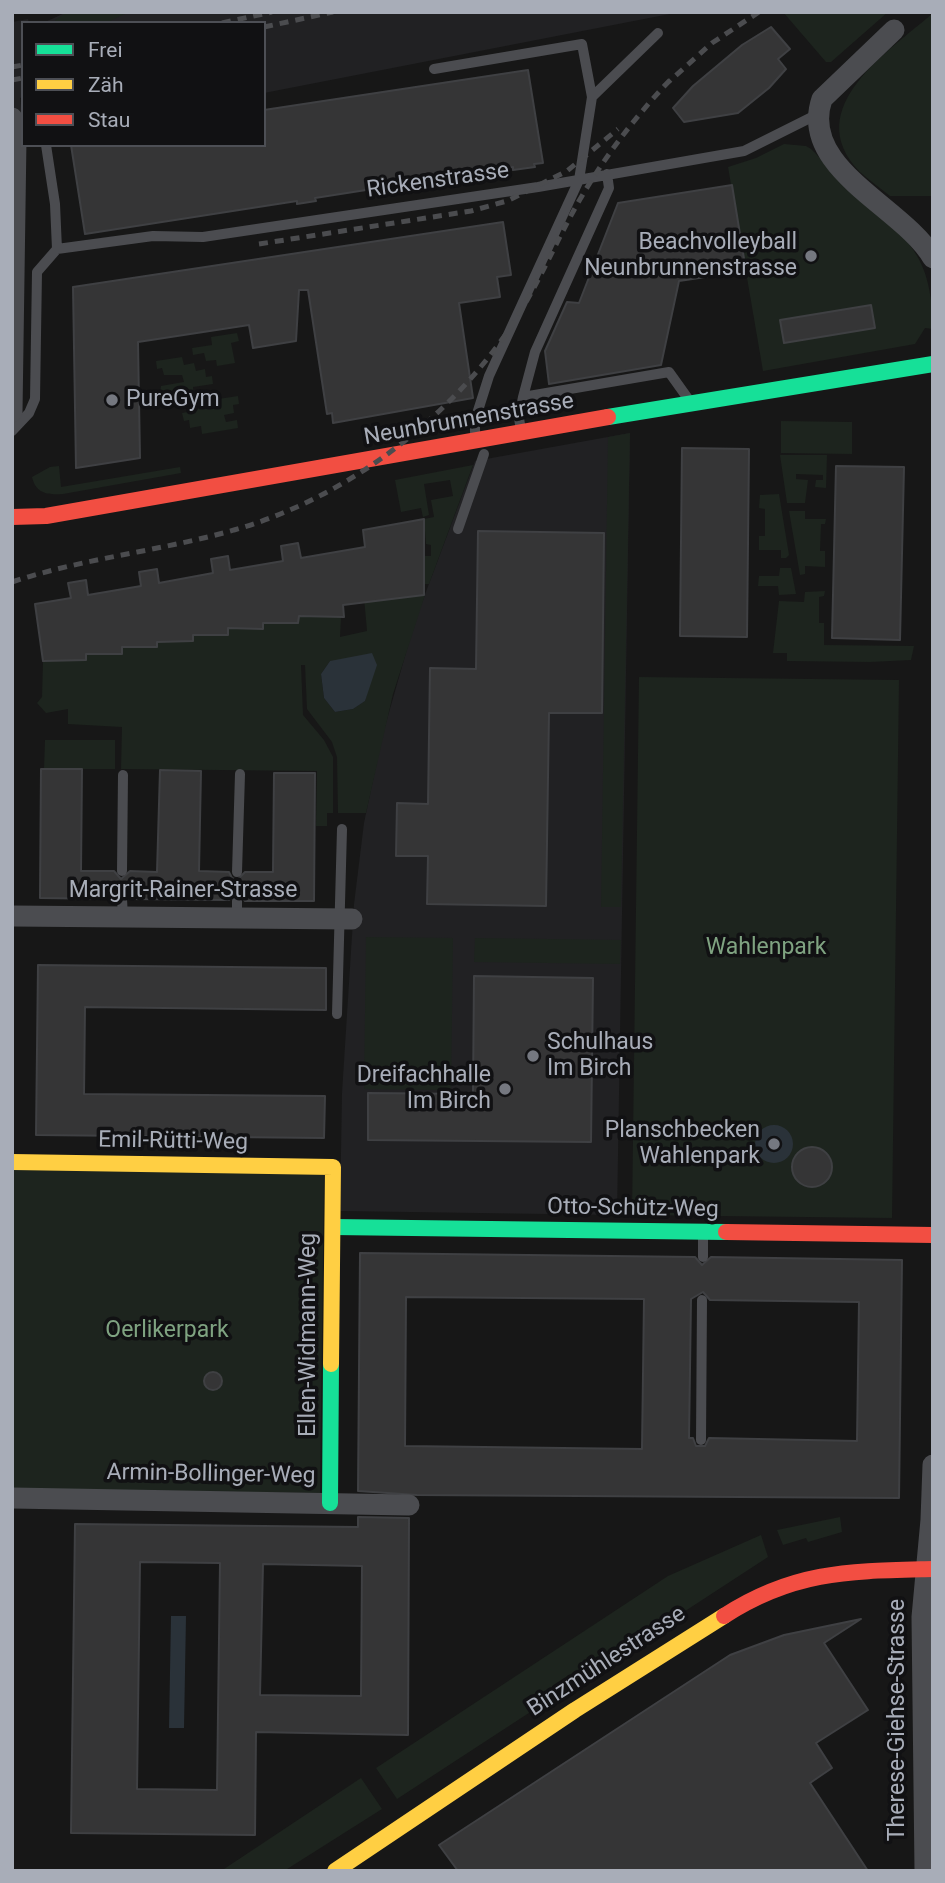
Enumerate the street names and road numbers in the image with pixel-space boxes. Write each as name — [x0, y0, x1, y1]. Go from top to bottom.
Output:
street label: Rickenstrasse — [365, 157, 511, 205]
street label: Neunbrunnenstrasse — [362, 388, 576, 452]
street label: Margrit-Rainer-Strasse — [69, 877, 297, 905]
street label: Emil-Rütti-Weg — [98, 1127, 248, 1157]
street label: Otto-Schütz-Weg — [547, 1194, 719, 1224]
street label: Ellen-Widmann-Weg — [295, 1233, 323, 1437]
street label: Armin-Bollinger-Weg — [106, 1459, 316, 1491]
street label: Therese-Giehse-Strasse — [884, 1599, 912, 1841]
street label: Binzmühlestrasse — [523, 1601, 691, 1723]

